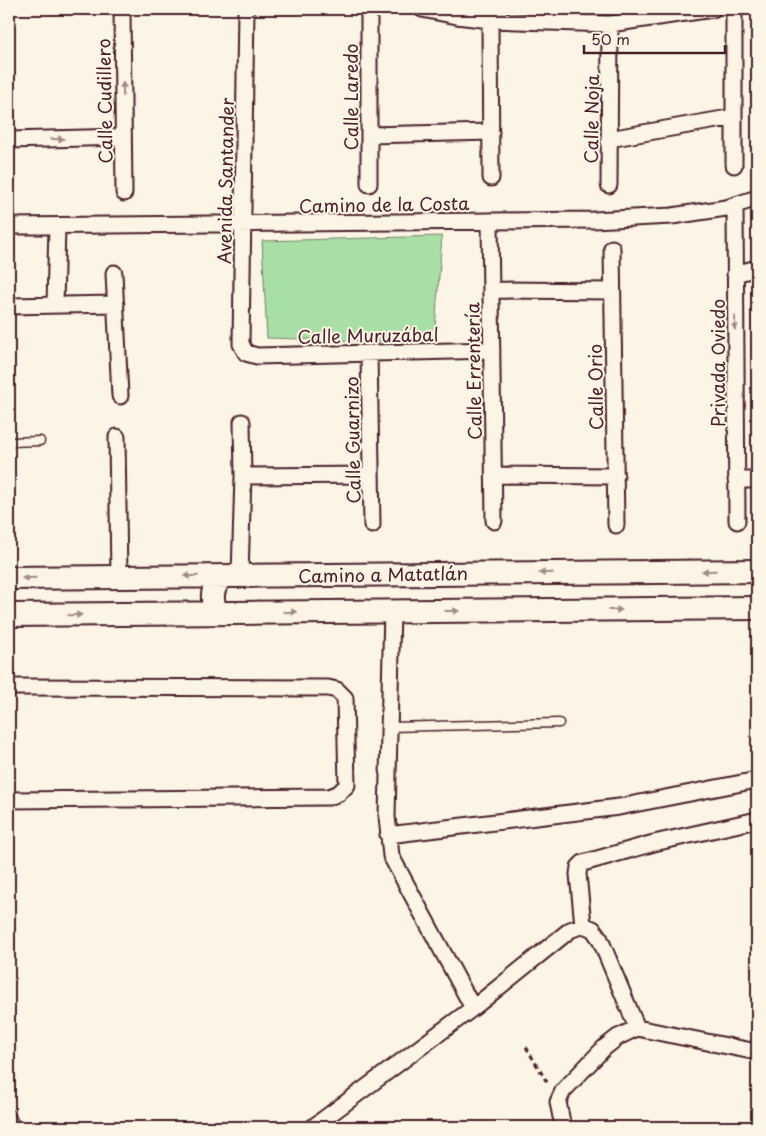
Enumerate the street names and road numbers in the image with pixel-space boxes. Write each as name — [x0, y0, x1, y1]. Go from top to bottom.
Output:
street label: Calle Cudillero — [89, 38, 119, 164]
street label: Calle Laredo — [337, 43, 364, 151]
street label: Calle Noja — [577, 73, 605, 164]
street label: Avenida Santander — [210, 97, 240, 264]
street label: Camino de la Costa — [299, 189, 470, 219]
street label: Privada Oviedo — [704, 299, 731, 427]
street label: Calle Errentería — [458, 301, 488, 440]
street label: Calle Muruzábal — [297, 320, 439, 350]
street label: Calle Orio — [581, 344, 609, 430]
street label: Calle Guarnizo — [337, 376, 367, 504]
street label: Camino a Matatlán — [298, 559, 468, 589]

